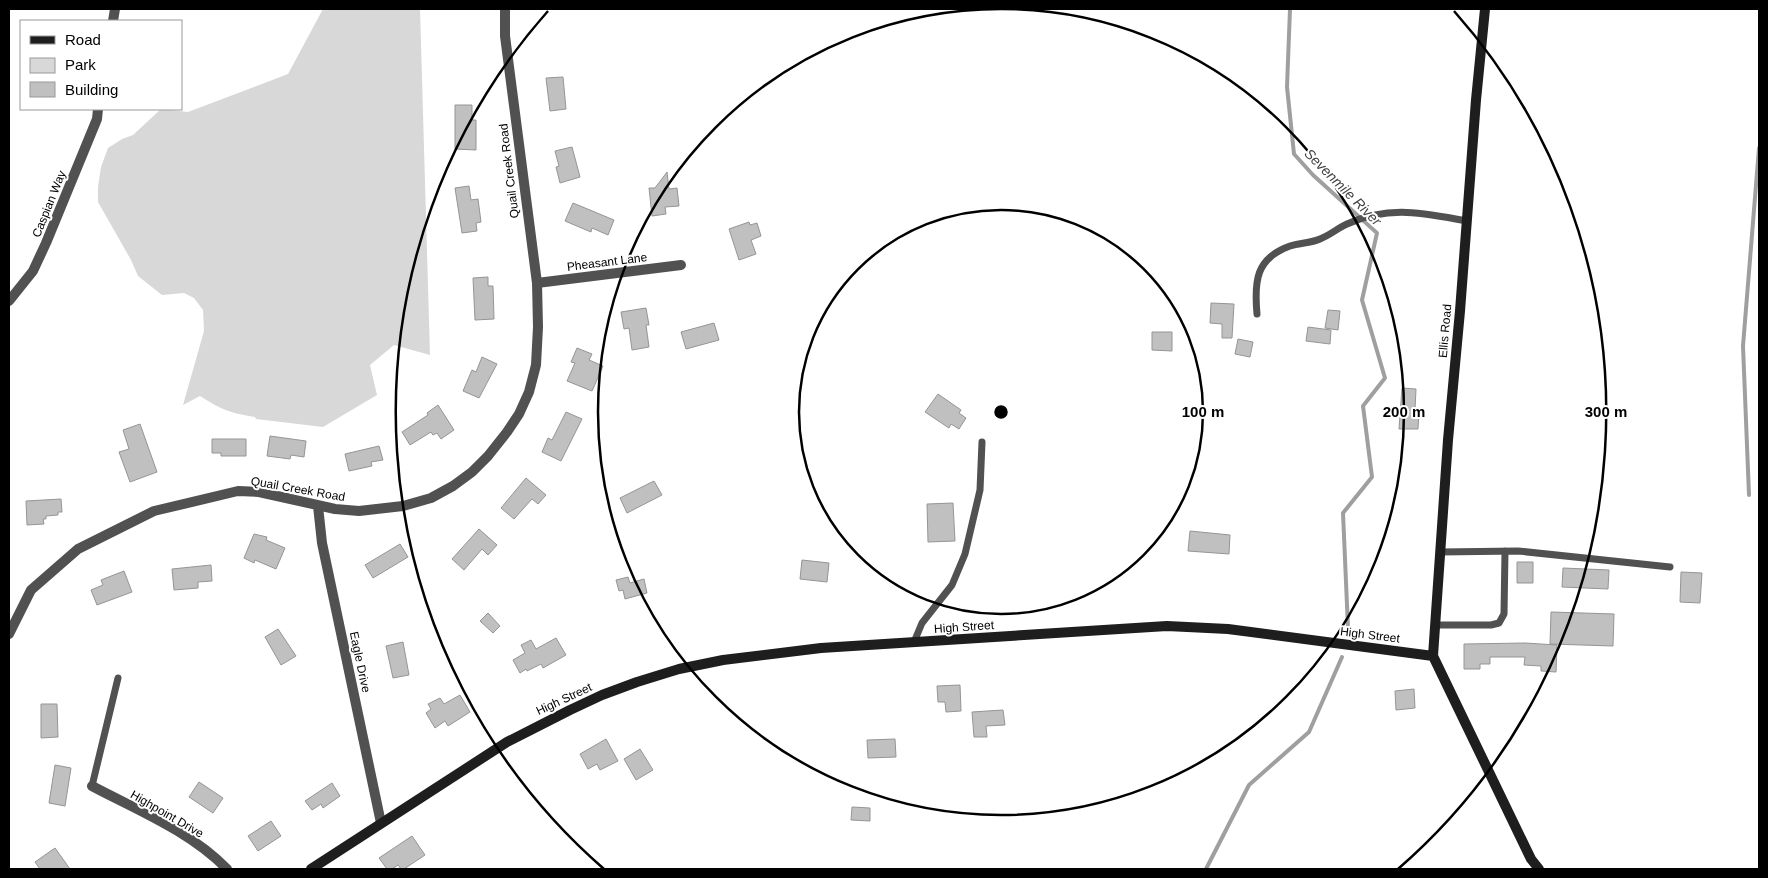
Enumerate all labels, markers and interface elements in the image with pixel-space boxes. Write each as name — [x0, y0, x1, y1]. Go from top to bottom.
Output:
legend — [20, 20, 182, 110]
text: Road — [65, 31, 101, 48]
text: Park — [65, 56, 96, 73]
text: Building — [65, 81, 118, 98]
street label: Quail Creek Road — [496, 123, 522, 219]
water label: Sevenmile River — [1301, 145, 1386, 230]
street label: Caspian Way — [29, 168, 69, 240]
street label: Pheasant Lane — [566, 250, 648, 274]
street label: Ellis Road — [1436, 303, 1454, 359]
centre of rings — [992, 403, 1010, 421]
text: 100 m — [1182, 403, 1224, 420]
text: 200 m — [1383, 403, 1425, 420]
text: 300 m — [1585, 403, 1627, 420]
street label: Quail Creek Road — [250, 474, 346, 504]
street label: High Street — [934, 618, 995, 636]
street label: High Street — [1339, 624, 1401, 646]
street label: Eagle Drive — [347, 630, 373, 694]
street label: High Street — [534, 680, 595, 718]
street label: Highpoint Drive — [128, 787, 206, 841]

